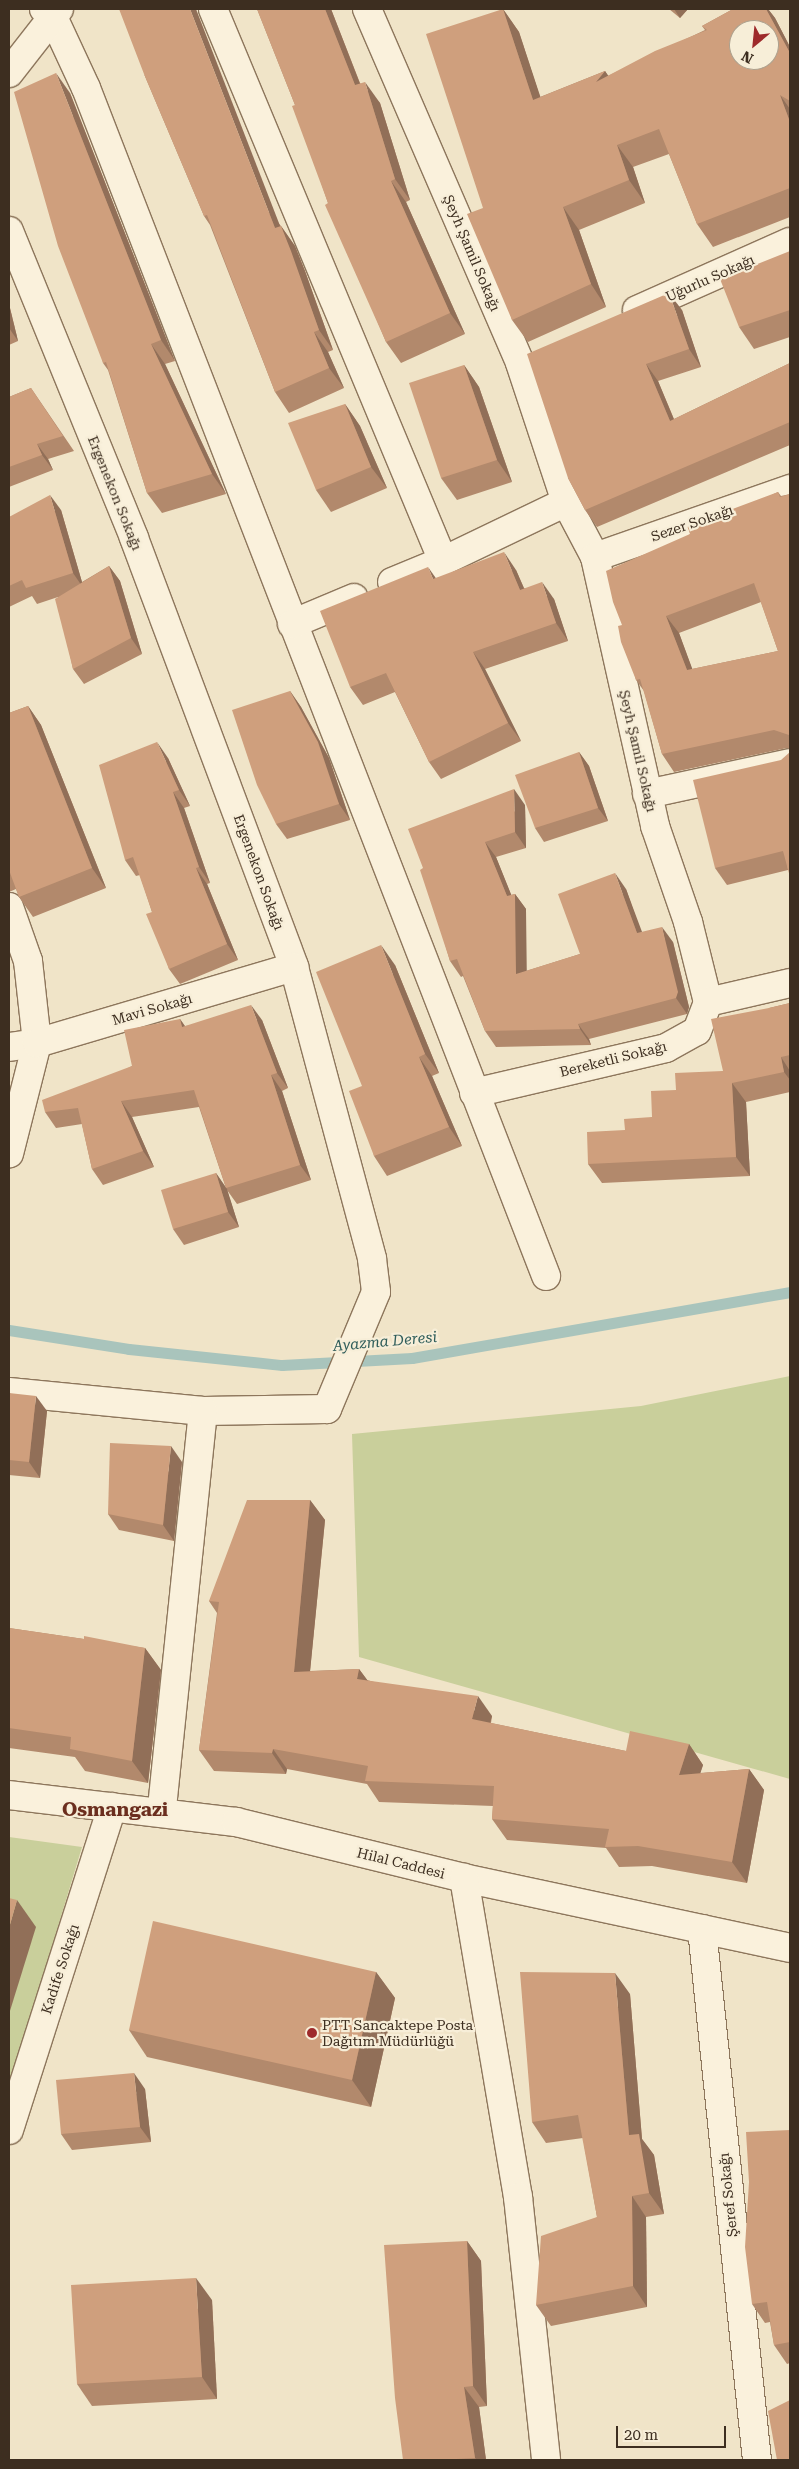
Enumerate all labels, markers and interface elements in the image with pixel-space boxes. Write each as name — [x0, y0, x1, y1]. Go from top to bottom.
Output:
north arrow — [729, 20, 779, 70]
text: N — [739, 48, 756, 67]
street label: Şeyh Şamil Sokağı — [440, 192, 504, 314]
street label: Uğurlu Sokağı — [663, 251, 757, 305]
street label: Ergenekon Sokağı — [84, 433, 146, 553]
street label: Sezer Sokağı — [649, 501, 735, 545]
street label: Şeyh Şamil Sokağı — [616, 688, 660, 814]
street label: Ergenekon Sokağı — [230, 812, 288, 932]
street label: Mavi Sokağı — [110, 990, 194, 1028]
street label: Bereketli Sokağı — [558, 1038, 668, 1080]
water label: Ayazma Deresi — [332, 1328, 438, 1356]
district label: Osmangazi — [62, 1799, 168, 1821]
street label: Hilal Caddesi — [355, 1844, 447, 1882]
street label: Kadife Sokağı — [38, 1922, 82, 2016]
place label: PTT Sancaktepe Posta Dağıtım Müdürlüğü — [322, 2017, 473, 2050]
marker: PTT Sancaktepe Posta Dağıtım Müdürlüğü — [306, 2027, 318, 2039]
street label: Şeref Sokağı — [715, 2152, 741, 2238]
scale bar — [619, 2416, 729, 2448]
text: 20 m — [624, 2426, 658, 2444]

